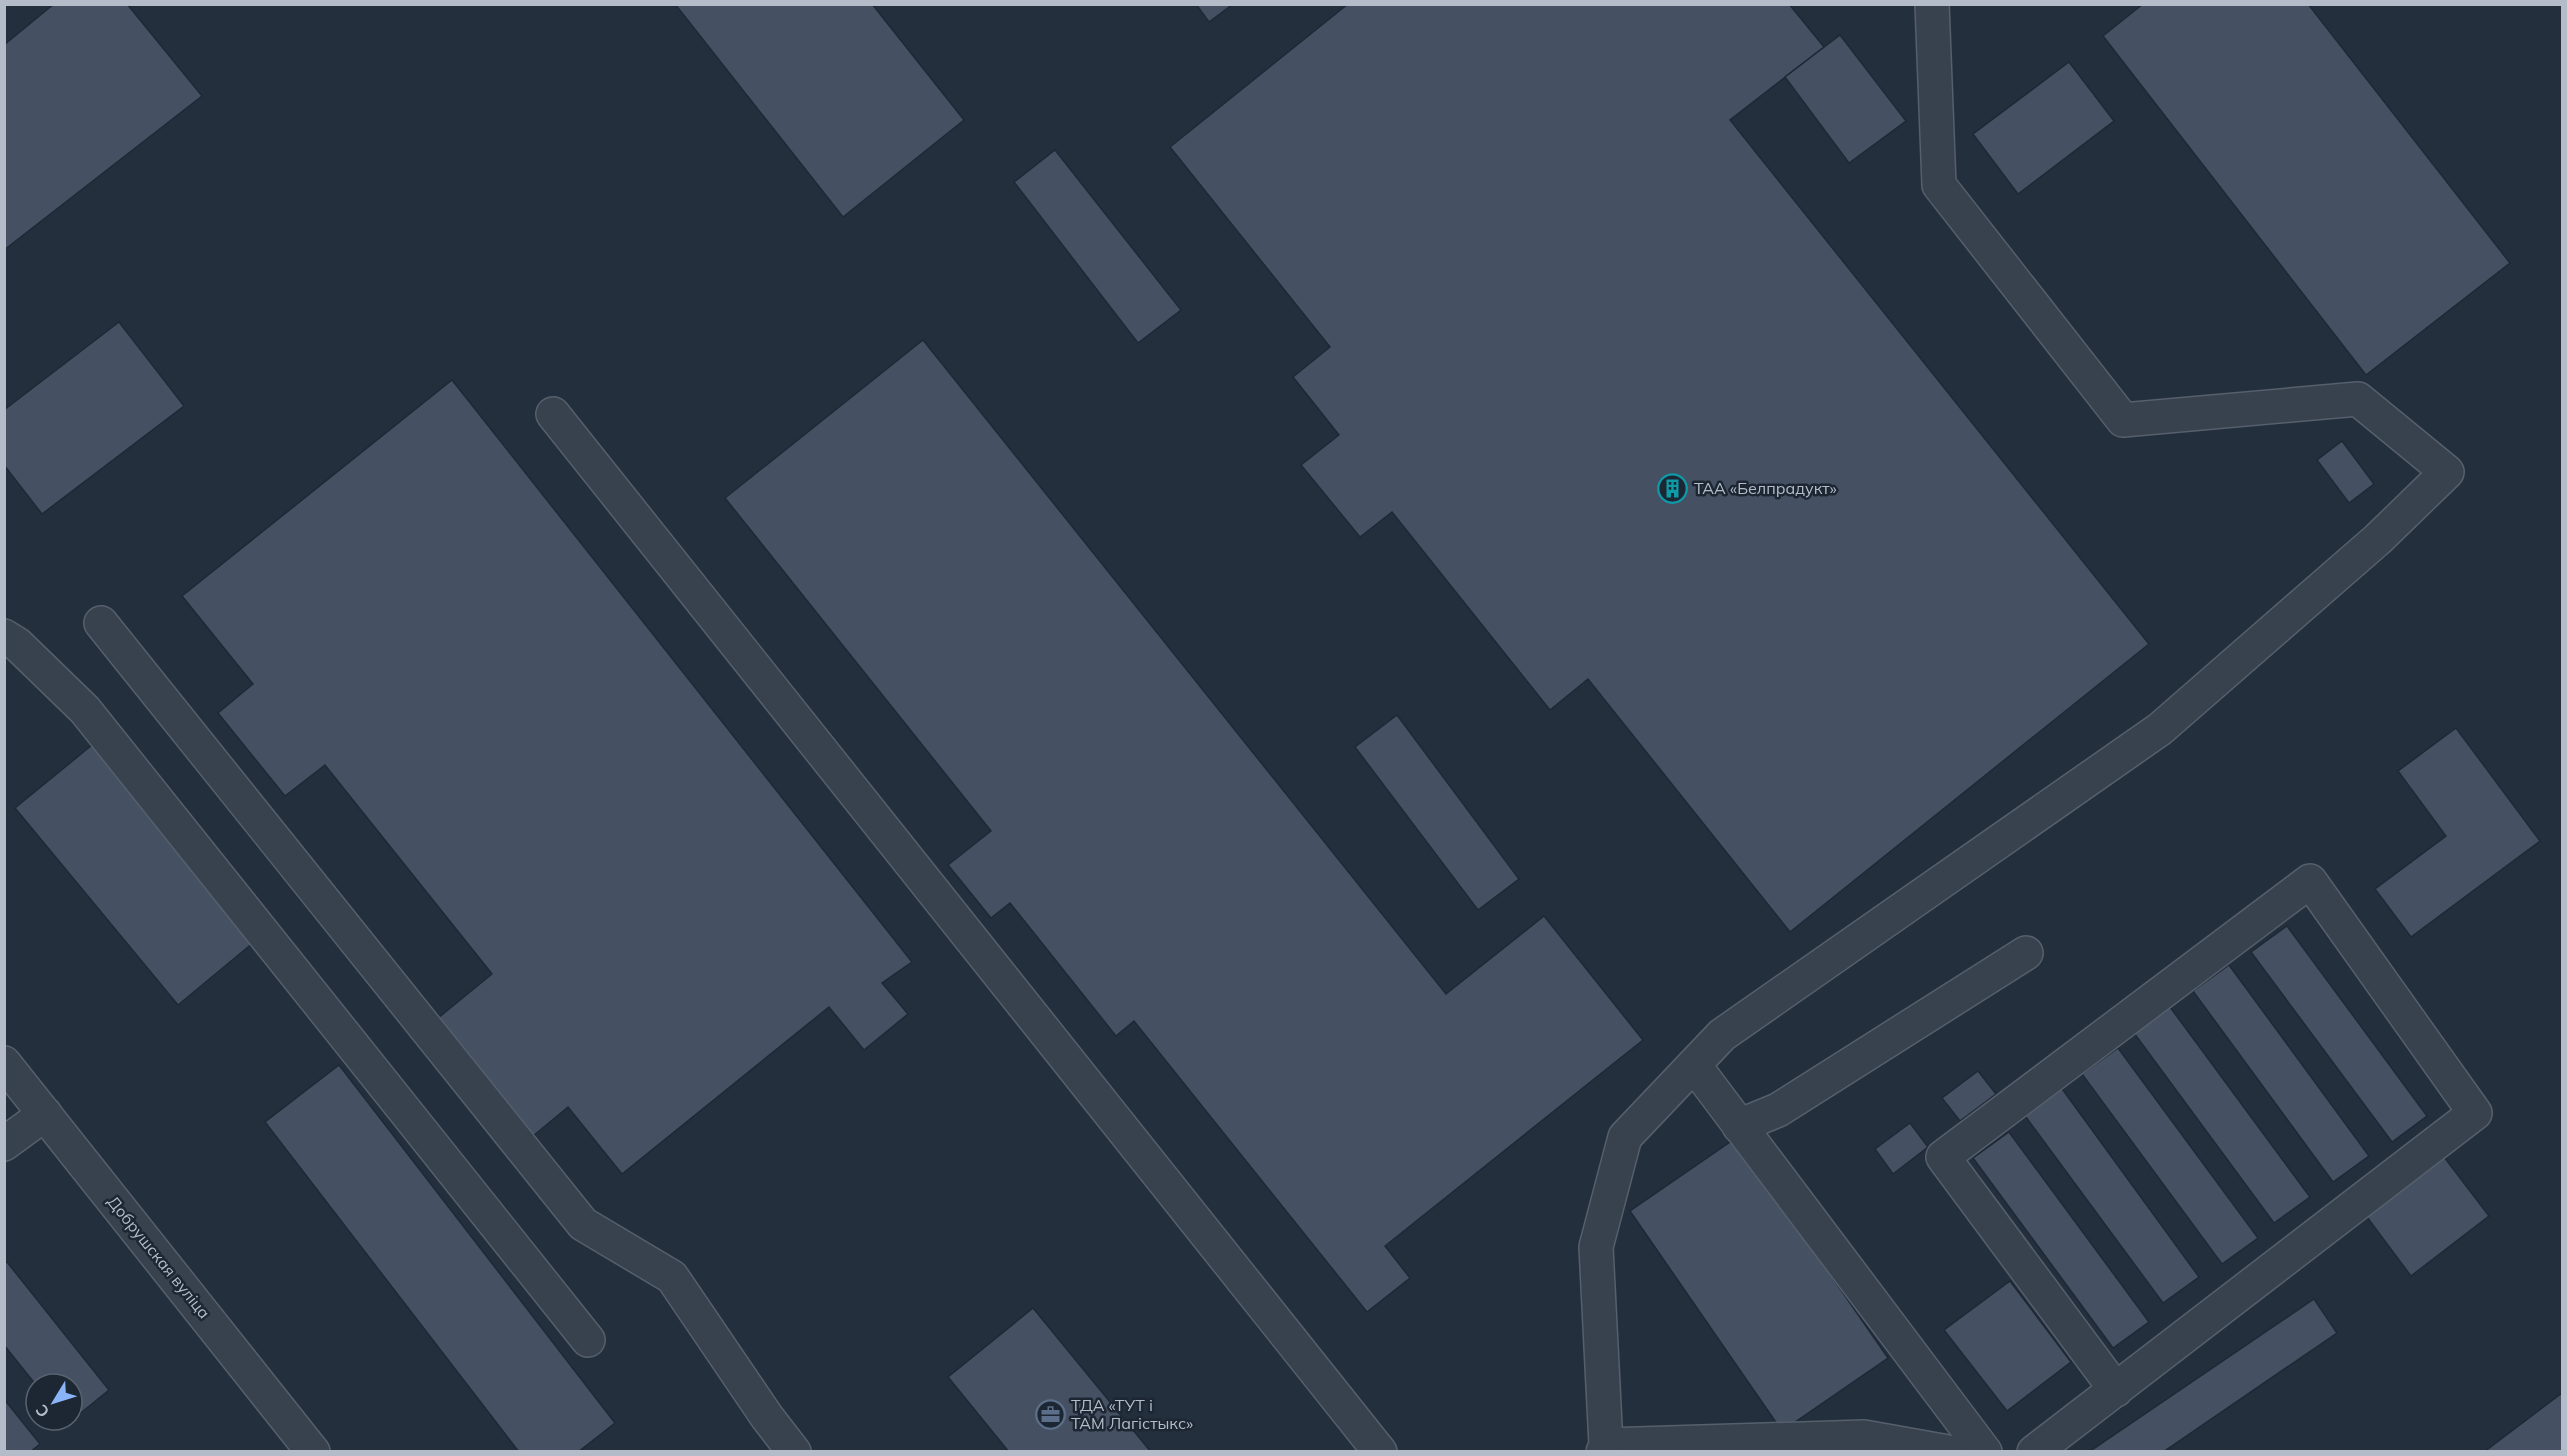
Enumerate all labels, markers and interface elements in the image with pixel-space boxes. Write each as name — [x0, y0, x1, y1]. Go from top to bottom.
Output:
building icon: ТАА «Белпрадукт» — [1657, 472, 1689, 504]
place label: ТАА «Белпрадукт» — [1694, 478, 1837, 498]
street label: Добрушская вуліца — [103, 1192, 215, 1322]
north arrow — [24, 1372, 84, 1432]
place label: ТДА «ТУТ і ТАМ Лагістыкс» — [1071, 1395, 1193, 1433]
office icon: ТДА «ТУТ і ТАМ Лагістыкс» — [1034, 1398, 1066, 1430]
text: С — [31, 1401, 53, 1422]

